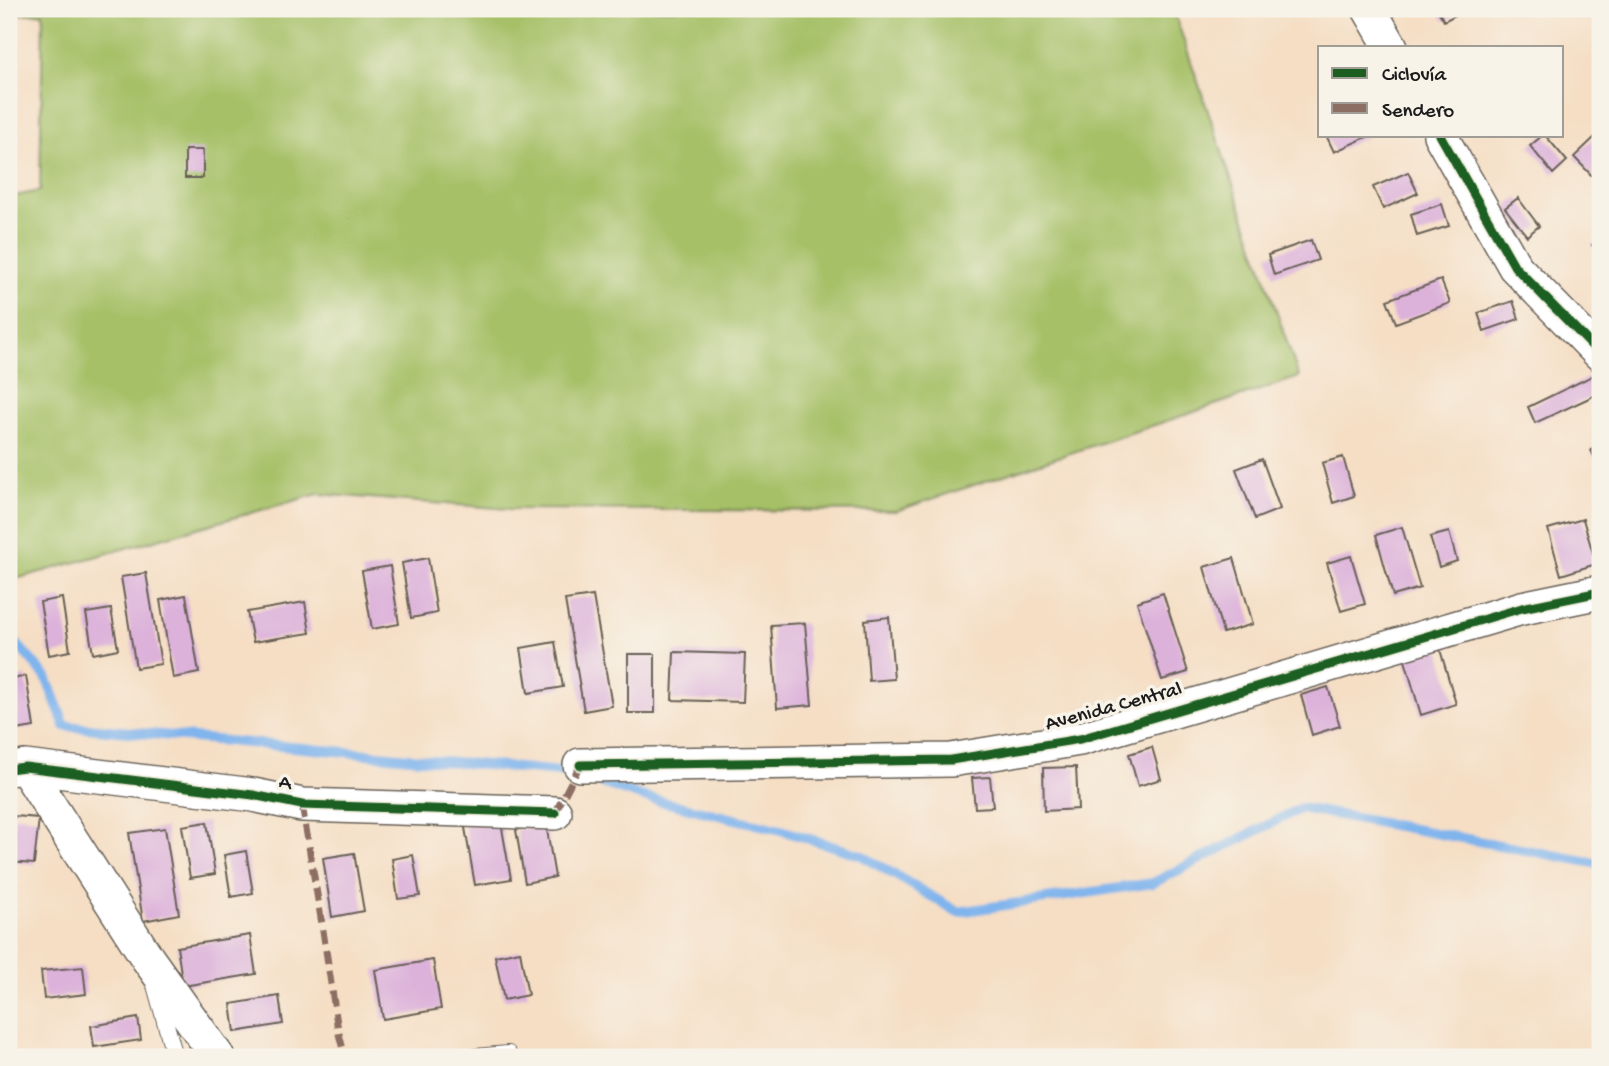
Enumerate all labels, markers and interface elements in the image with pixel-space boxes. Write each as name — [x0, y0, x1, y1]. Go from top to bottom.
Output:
legend — [1318, 46, 1564, 136]
text: Ciclovía — [1382, 64, 1447, 89]
text: Sendero — [1382, 100, 1454, 125]
street label: Avenida Central — [1043, 678, 1185, 738]
street label: A — [276, 770, 295, 798]

